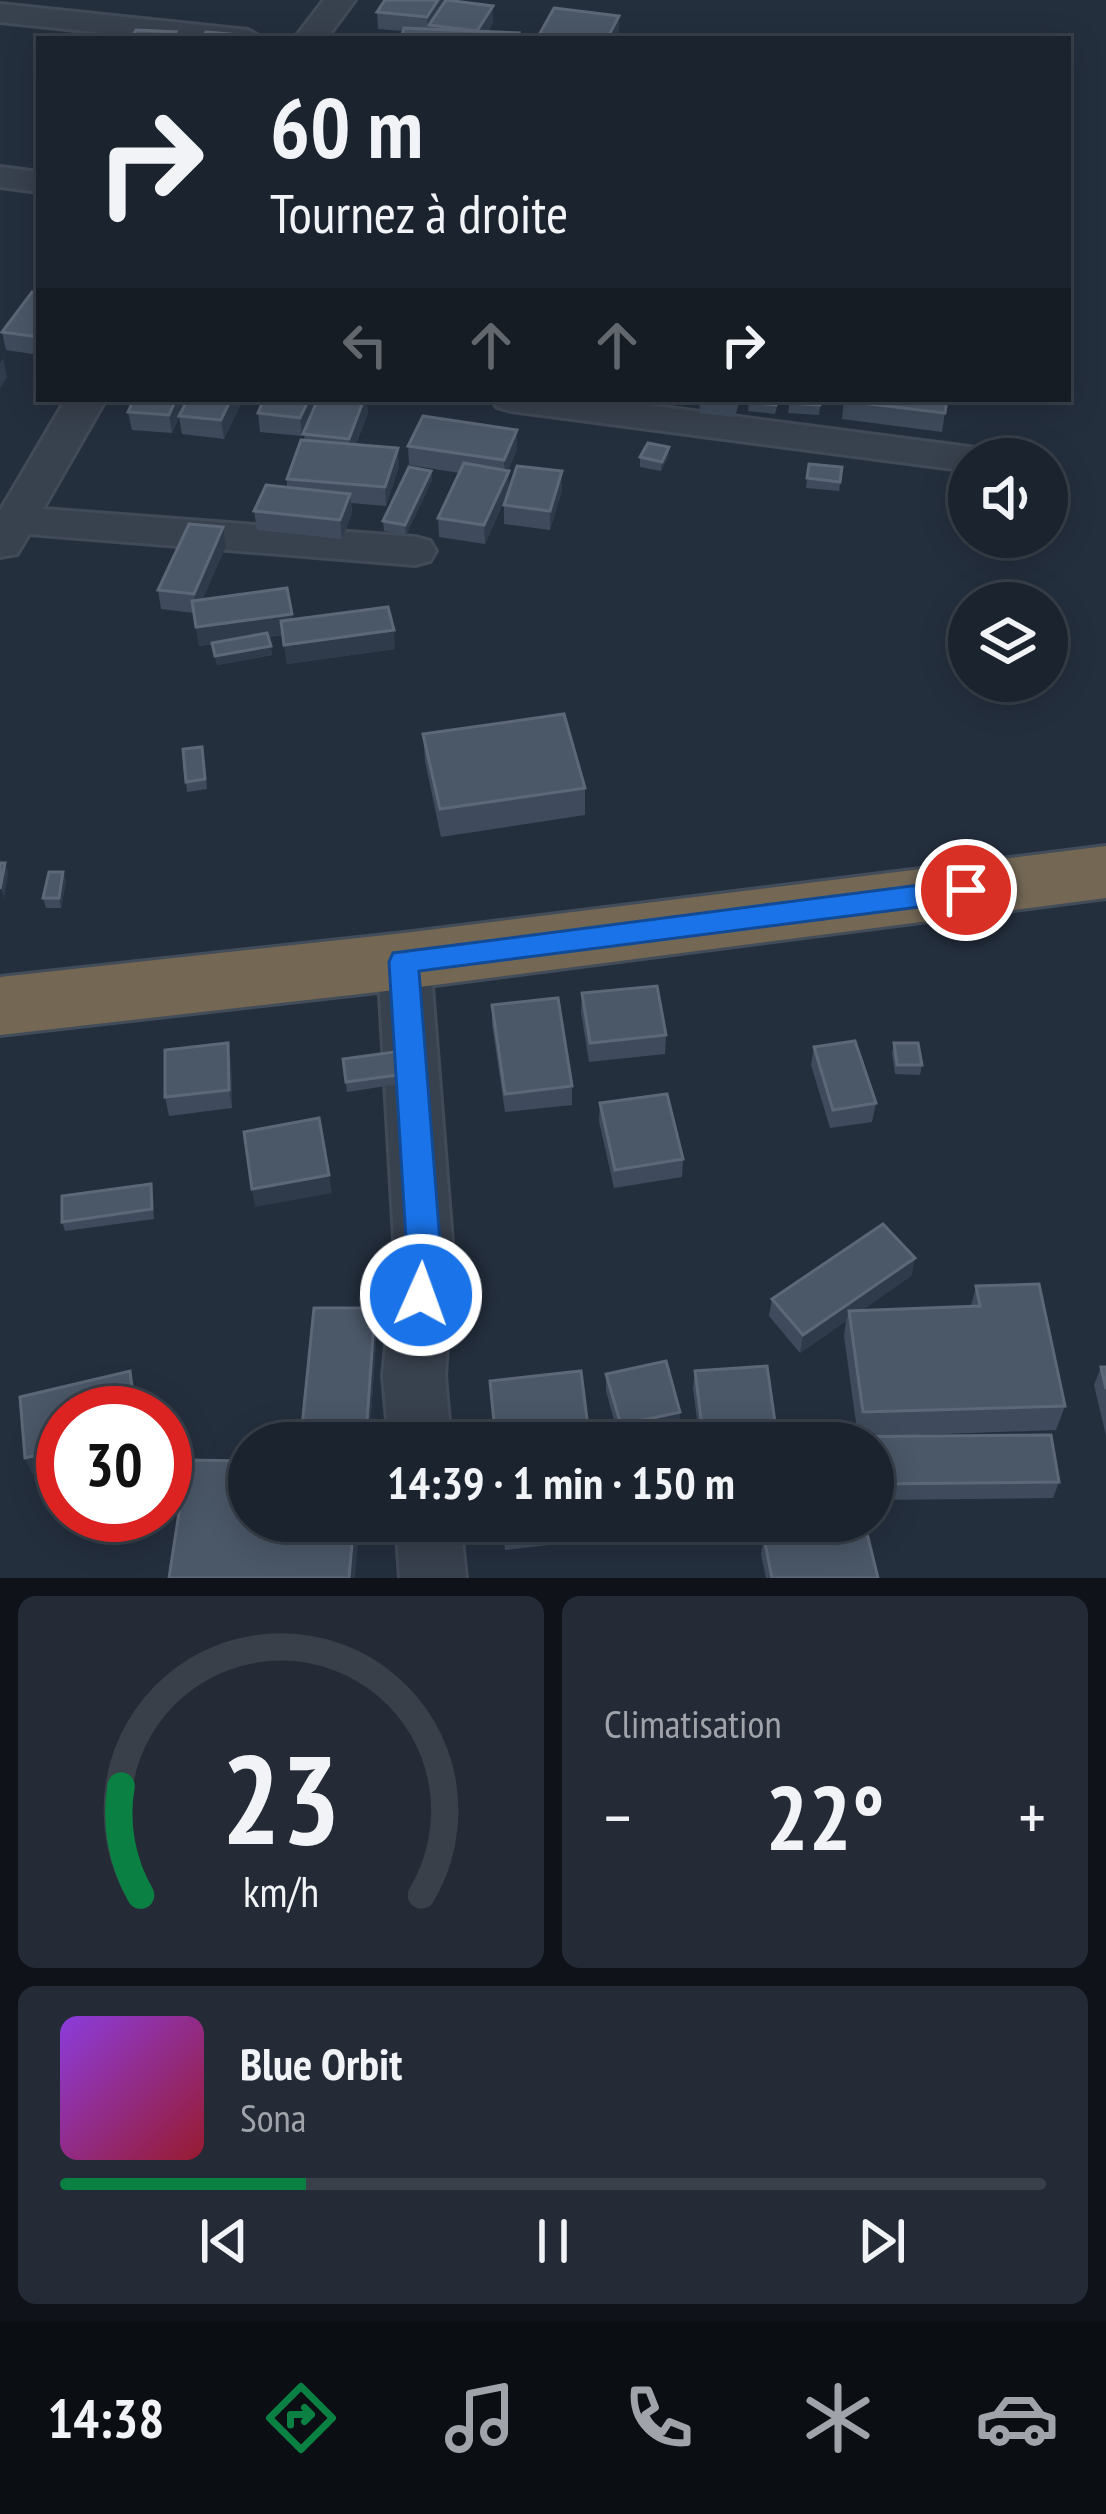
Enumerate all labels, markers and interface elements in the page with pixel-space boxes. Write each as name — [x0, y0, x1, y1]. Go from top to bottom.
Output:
text: 60 m — [270, 72, 423, 181]
icon: right — [72, 84, 228, 240]
text: Tournez à droite — [270, 178, 568, 248]
icon: left — [332, 312, 398, 378]
icon: ahead — [458, 312, 524, 378]
icon: ahead — [584, 312, 650, 378]
icon: right — [710, 312, 776, 378]
map controls — [948, 438, 1068, 702]
button: sound — [948, 438, 1068, 558]
button: layers — [948, 582, 1068, 702]
pin — [915, 839, 1017, 941]
icon: arrive — [933, 857, 999, 923]
position arrow — [358, 1232, 484, 1358]
speed limit sign: 30 — [36, 1386, 192, 1542]
text: 14:39 · 1 min · 150 m — [387, 1453, 735, 1511]
text: Climatisation — [604, 1698, 782, 1749]
text: 23 — [221, 1717, 341, 1878]
text: 22° — [766, 1758, 884, 1875]
text: − — [604, 1774, 631, 1859]
text: + — [1019, 1774, 1046, 1859]
text: km/h — [243, 1863, 319, 1919]
text: Blue Orbit — [240, 2034, 402, 2092]
text: Sona — [240, 2092, 306, 2143]
icon: previous — [191, 2208, 257, 2274]
icon: pause — [520, 2208, 586, 2274]
icon: next — [849, 2208, 915, 2274]
icon: directions — [259, 2376, 343, 2460]
icon: music — [438, 2376, 522, 2460]
icon: phone — [617, 2376, 701, 2460]
icon: climate — [796, 2376, 880, 2460]
icon: car — [975, 2376, 1059, 2460]
text: 14:38 — [47, 2383, 164, 2453]

